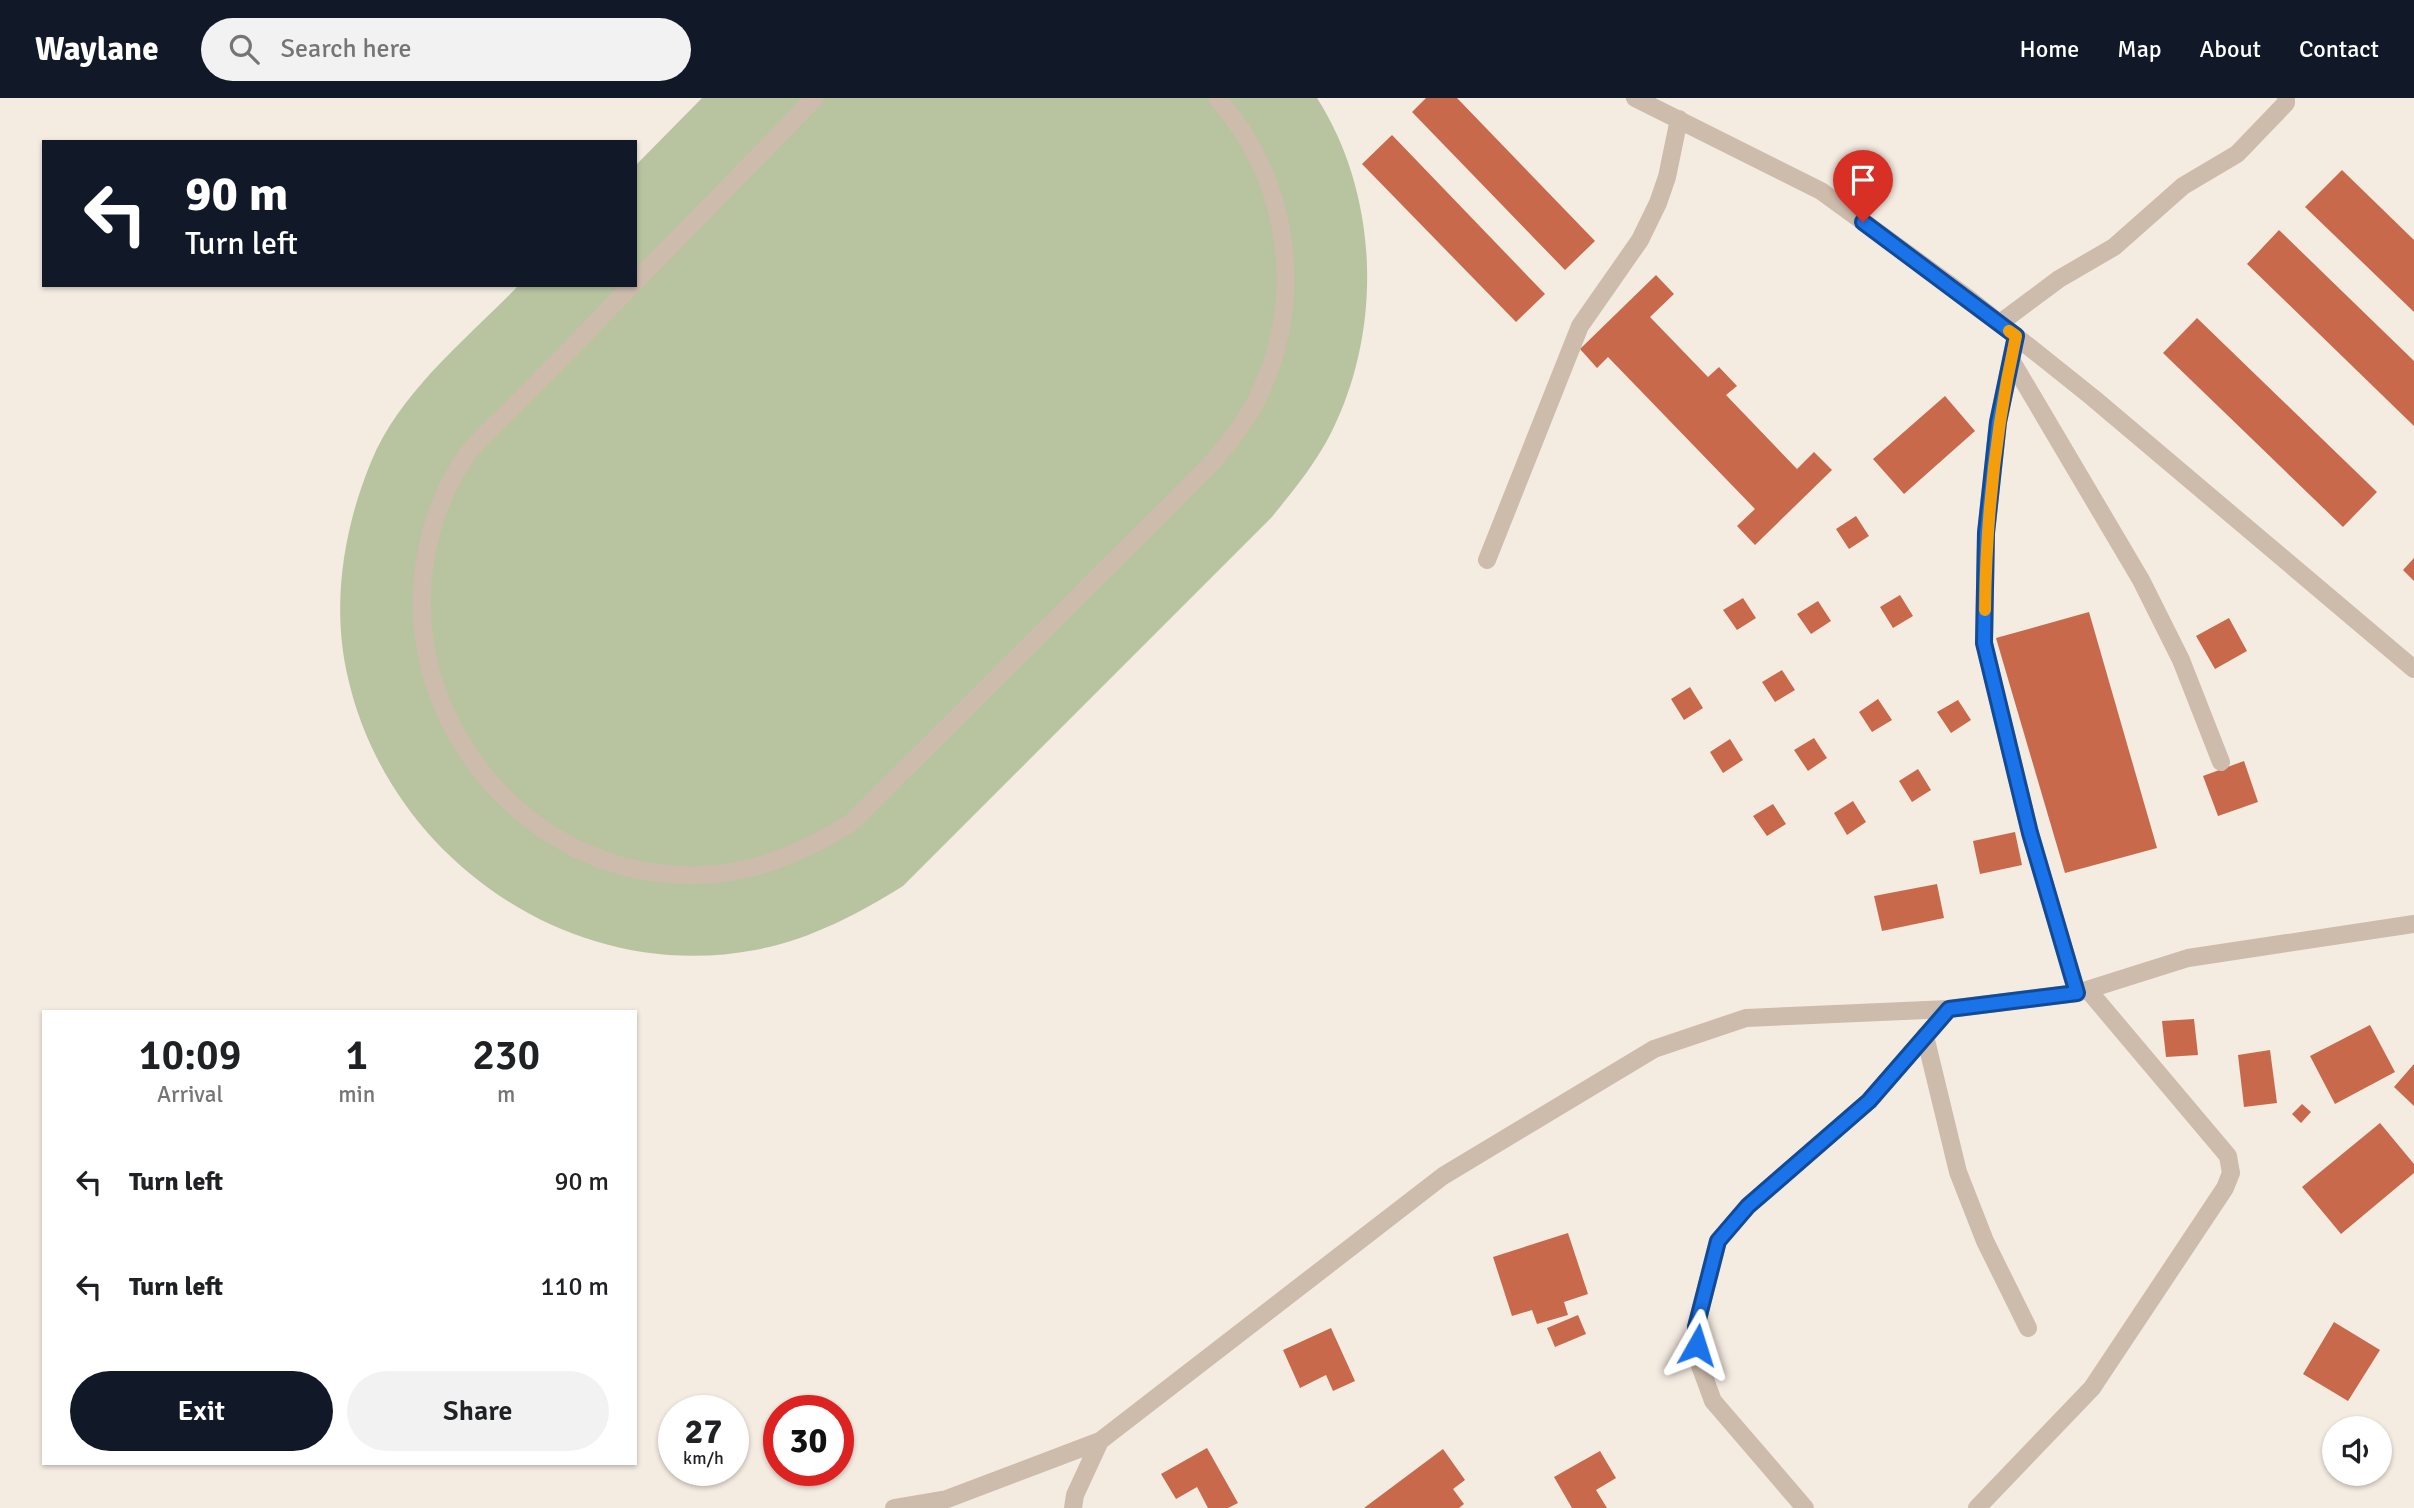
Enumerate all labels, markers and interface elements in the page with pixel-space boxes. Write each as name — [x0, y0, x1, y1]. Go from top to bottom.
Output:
search box — [201, 18, 691, 81]
text: Waylane — [35, 29, 159, 70]
icon: search — [225, 30, 263, 68]
text: Search here — [281, 33, 412, 65]
text: Home — [2019, 34, 2079, 64]
text: Map — [2117, 34, 2162, 64]
text: About — [2200, 34, 2261, 64]
text: Contact — [2299, 34, 2379, 64]
pin — [1833, 150, 1893, 222]
icon: arrive — [1844, 161, 1882, 199]
text: 90 m — [185, 164, 288, 224]
icon: left — [70, 168, 161, 259]
text: Turn left — [185, 224, 298, 263]
text: 10:09 — [139, 1030, 241, 1081]
text: 1 — [345, 1030, 368, 1081]
text: 230 — [472, 1030, 540, 1081]
text: Arrival — [157, 1080, 223, 1109]
text: min — [338, 1080, 375, 1109]
text: m — [497, 1080, 515, 1109]
icon: left — [70, 1163, 108, 1201]
text: Turn left — [129, 1166, 223, 1198]
text: 90 m — [554, 1166, 609, 1198]
icon: left — [70, 1268, 108, 1306]
text: Turn left — [129, 1271, 223, 1303]
text: 110 m — [540, 1271, 609, 1303]
position arrow — [1660, 1308, 1734, 1382]
button: Exit — [70, 1371, 333, 1451]
button: Share — [347, 1371, 609, 1451]
speed limit sign: 30 — [763, 1395, 854, 1486]
text: 27 — [685, 1410, 722, 1453]
map controls — [2322, 1416, 2392, 1486]
button: sound — [2322, 1416, 2392, 1486]
text: km/h — [683, 1447, 724, 1469]

